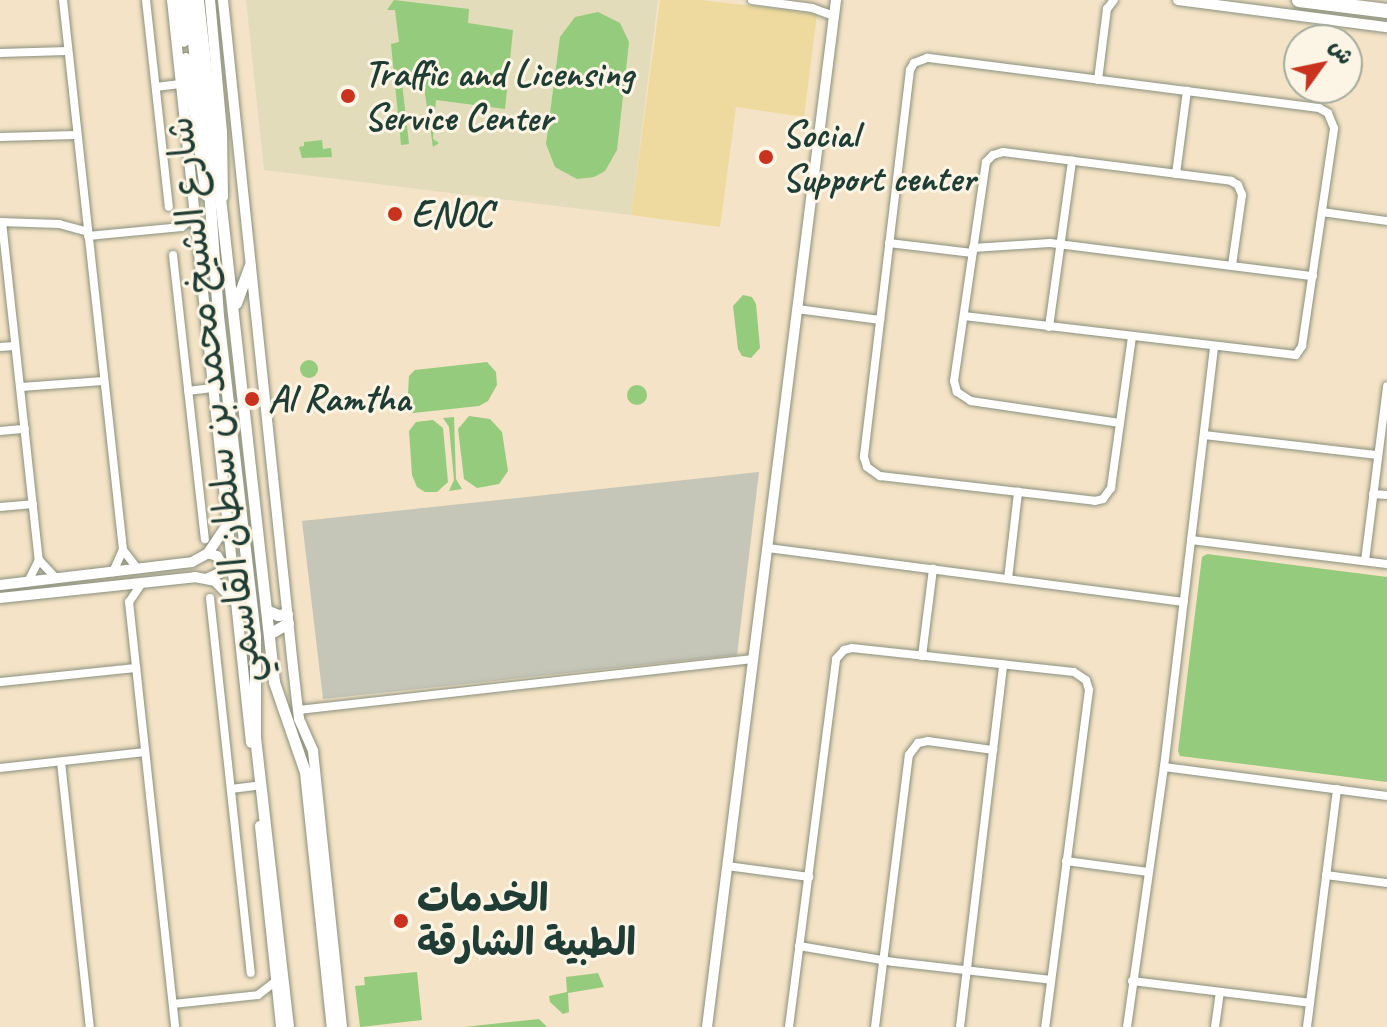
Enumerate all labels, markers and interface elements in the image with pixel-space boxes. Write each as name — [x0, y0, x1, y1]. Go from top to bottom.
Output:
north arrow — [1283, 24, 1363, 104]
text: ش — [1323, 34, 1360, 70]
place label: Traffic and Licensing Service Center — [364, 51, 635, 140]
marker: Traffic and Licensing Service Center — [339, 87, 357, 105]
place label: Social Support center — [782, 112, 975, 202]
street label: شارع الشيخ محمد بن سلطان القاسمي — [157, 114, 271, 686]
marker: Social Support center — [757, 148, 775, 166]
place label: ENOC — [411, 191, 493, 237]
marker: ENOC — [386, 205, 404, 223]
place label: Al Ramtha — [268, 376, 408, 422]
marker: Al Ramtha — [243, 390, 261, 408]
place label: الخدمات الطبية الشارقة — [417, 876, 636, 966]
marker: الخدمات الطبية الشارقة — [392, 912, 410, 930]

